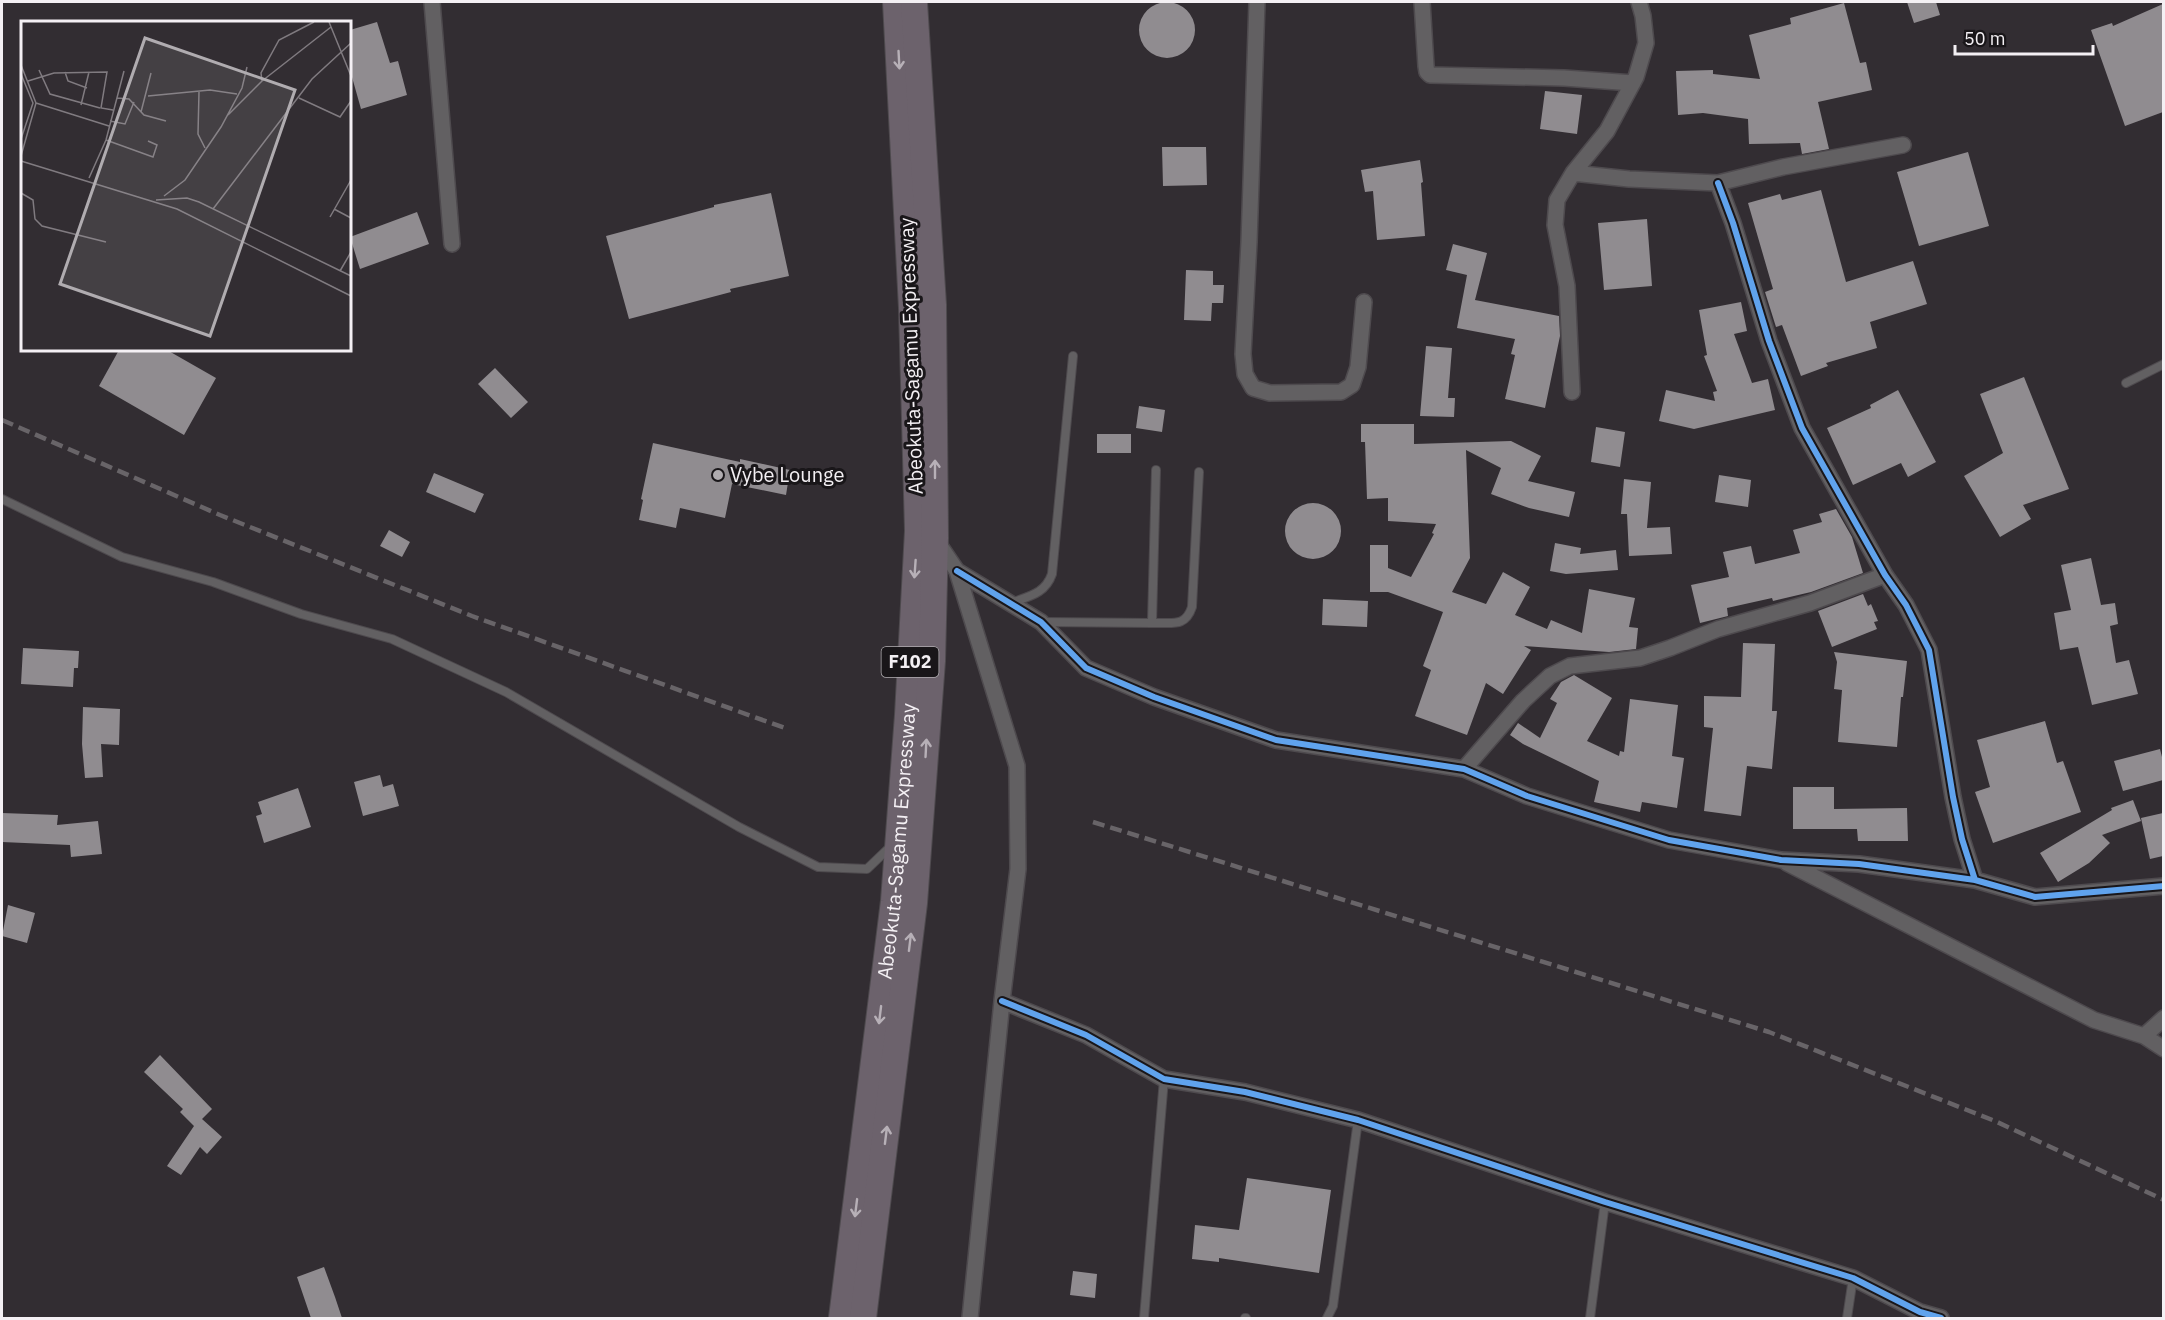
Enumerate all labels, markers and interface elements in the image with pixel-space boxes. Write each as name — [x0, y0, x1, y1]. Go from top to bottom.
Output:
scale bar — [1955, 18, 2093, 56]
inset map — [21, 21, 351, 351]
text: 50 m — [1964, 27, 2006, 50]
one-way arrow — [893, 49, 904, 69]
street label: Abeokuta-Sagamu Expressway — [892, 217, 929, 495]
one-way arrow — [929, 459, 941, 479]
place label: Vybe Lounge — [730, 461, 844, 488]
marker: Vybe Lounge — [711, 468, 725, 482]
one-way arrow — [910, 559, 921, 579]
road number: F102 — [882, 647, 938, 677]
street label: Abeokuta-Sagamu Expressway — [870, 702, 922, 981]
one-way arrow — [921, 738, 932, 758]
one-way arrow — [904, 932, 915, 952]
one-way arrow — [874, 1004, 885, 1024]
one-way arrow — [880, 1126, 891, 1146]
one-way arrow — [850, 1198, 861, 1218]

